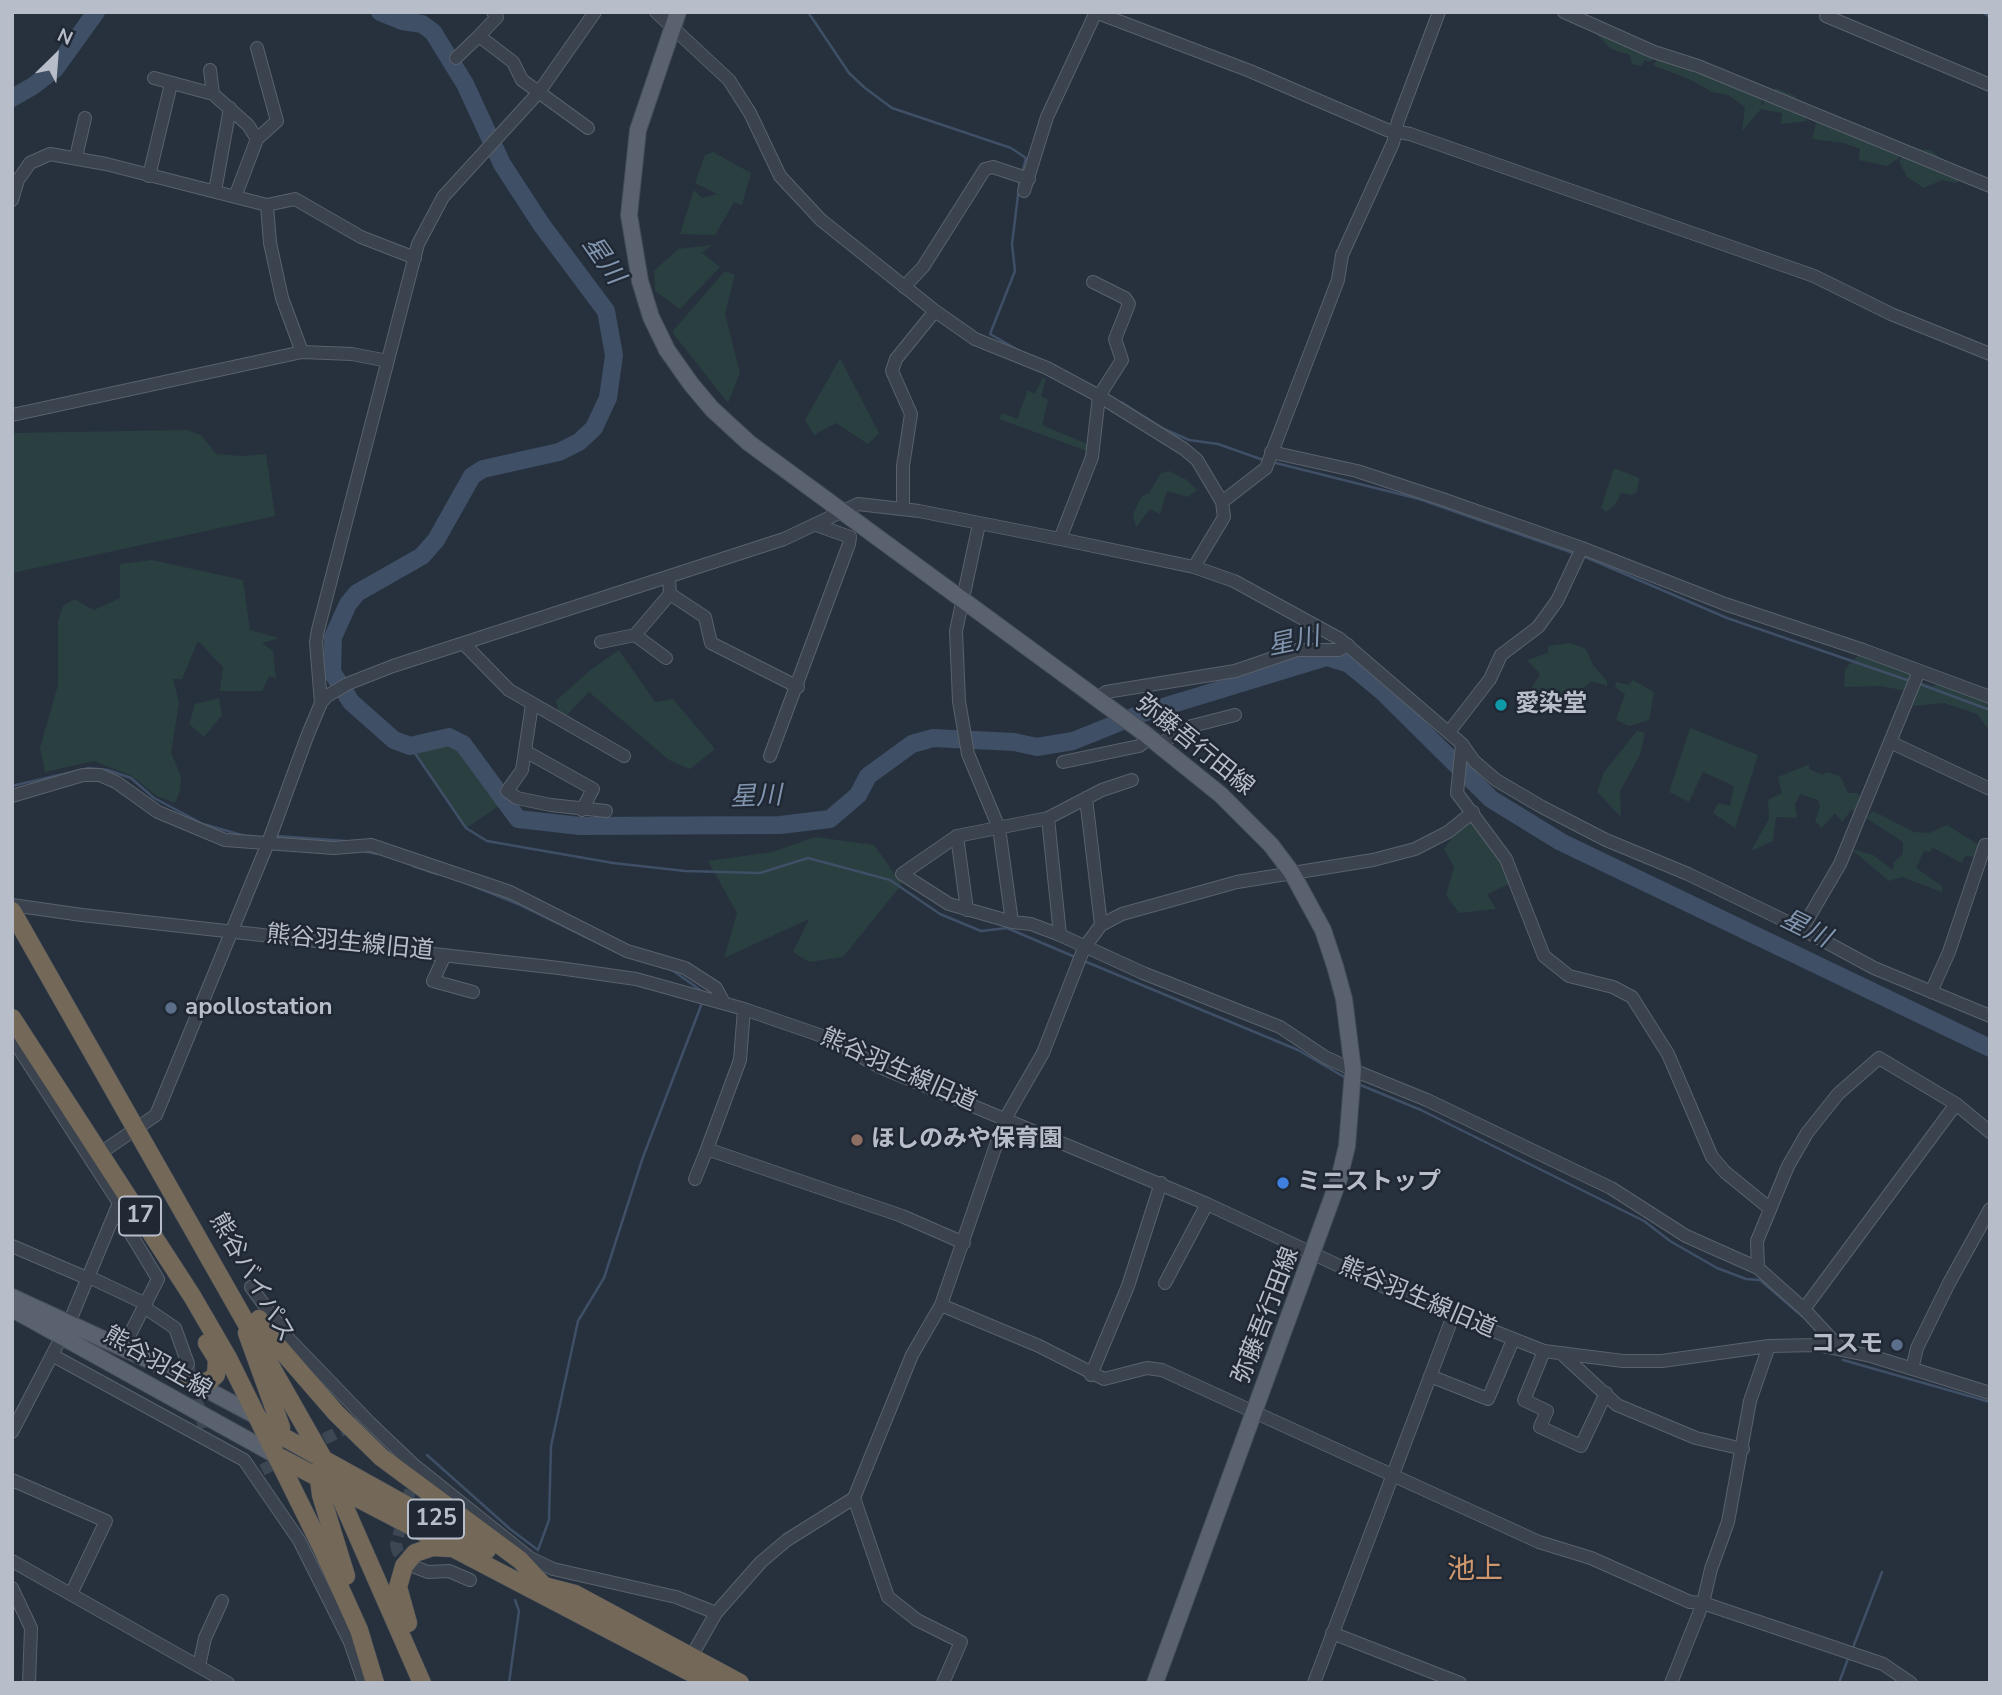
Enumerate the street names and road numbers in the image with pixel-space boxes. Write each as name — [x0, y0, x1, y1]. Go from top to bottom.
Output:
street label: 弥藤吾行田線 — [1129, 689, 1259, 803]
street label: 熊谷羽生線旧道 — [265, 921, 435, 967]
street label: 熊谷羽生線旧道 — [815, 1024, 981, 1118]
road number: 17 — [119, 1196, 161, 1236]
street label: 熊谷バイパス — [203, 1208, 299, 1348]
street label: 弥藤吾行田線 — [1228, 1244, 1306, 1388]
street label: 熊谷羽生線旧道 — [1334, 1253, 1500, 1345]
street label: 熊谷羽生線 — [98, 1322, 216, 1406]
road number: 125 — [408, 1500, 464, 1538]

